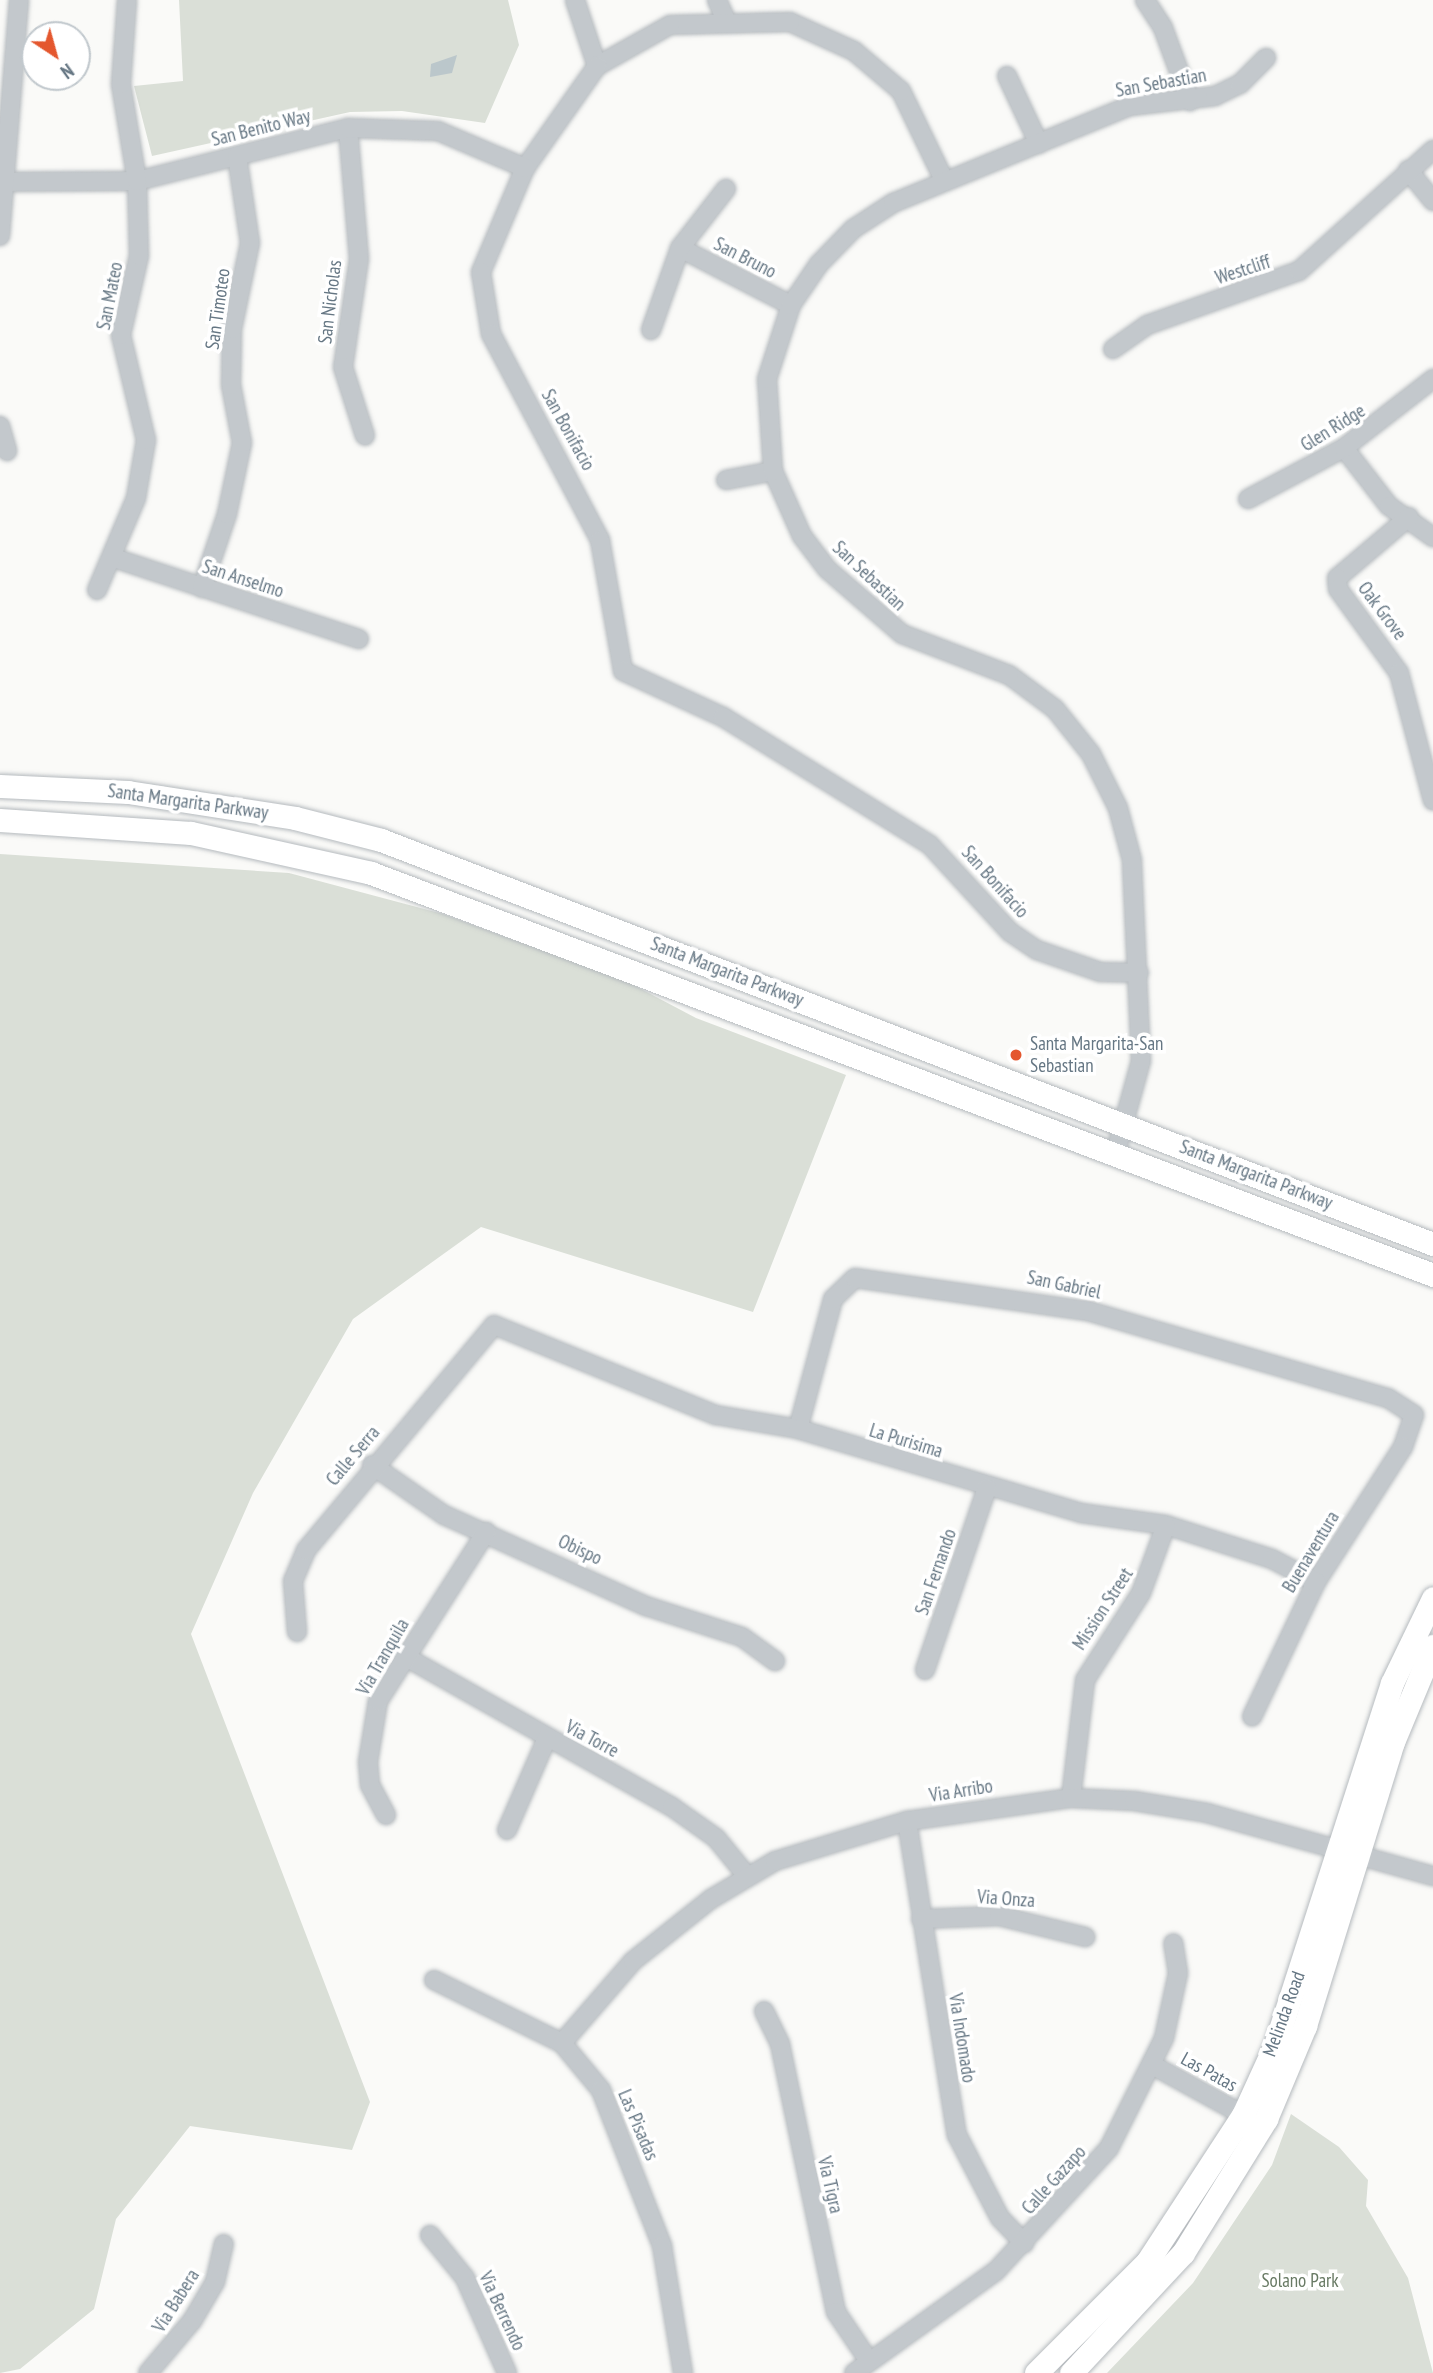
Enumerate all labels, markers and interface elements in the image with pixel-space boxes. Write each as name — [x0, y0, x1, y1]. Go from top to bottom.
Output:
north arrow — [21, 21, 91, 91]
text: N — [56, 59, 78, 84]
street label: San Sebastian — [1114, 64, 1208, 102]
street label: San Benito Way — [209, 105, 313, 151]
street label: San Bruno — [710, 233, 780, 283]
street label: Westcliff — [1213, 250, 1273, 290]
street label: San Nicholas — [314, 259, 346, 345]
street label: San Mateo — [92, 260, 128, 332]
street label: San Timoteo — [201, 267, 235, 351]
street label: San Bonifacio — [536, 385, 600, 475]
street label: Glen Ridge — [1297, 399, 1369, 457]
street label: San Sebastian — [828, 536, 910, 616]
street label: San Anselmo — [199, 555, 287, 603]
street label: Oak Grove — [1353, 577, 1411, 645]
street label: Santa Margarita Parkway — [106, 779, 270, 825]
street label: San Bonifacio — [957, 841, 1033, 923]
street label: Santa Margarita Parkway — [647, 932, 807, 1012]
place label: Santa Margarita-San Sebastian — [1030, 1033, 1163, 1077]
marker: Santa Margarita-San Sebastian — [1008, 1047, 1024, 1063]
street label: Santa Margarita Parkway — [1176, 1135, 1336, 1215]
street label: San Gabriel — [1025, 1266, 1103, 1304]
street label: La Purisima — [867, 1419, 945, 1463]
street label: Calle Serra — [322, 1422, 384, 1490]
street label: Buenaventura — [1278, 1507, 1344, 1597]
street label: San Fernando — [911, 1526, 961, 1618]
street label: Obispo — [554, 1530, 606, 1570]
street label: Mission Street — [1068, 1564, 1138, 1654]
street label: Via Tranquila — [352, 1614, 414, 1700]
street label: Via Torre — [561, 1715, 623, 1763]
street label: Via Arribo — [927, 1775, 995, 1807]
street label: Via Onza — [976, 1886, 1036, 1912]
street label: Melinda Road — [1258, 1968, 1310, 2060]
street label: Via Indomado — [944, 1992, 980, 2084]
street label: Las Patas — [1177, 2047, 1241, 2097]
street label: Las Pisadas — [613, 2086, 663, 2164]
street label: Calle Gazapo — [1017, 2141, 1091, 2219]
street label: Via Tigra — [812, 2154, 848, 2216]
street label: Via Babera — [148, 2265, 204, 2337]
street label: Via Berrendo — [474, 2268, 530, 2354]
park label: Solano Park — [1261, 2270, 1339, 2292]

